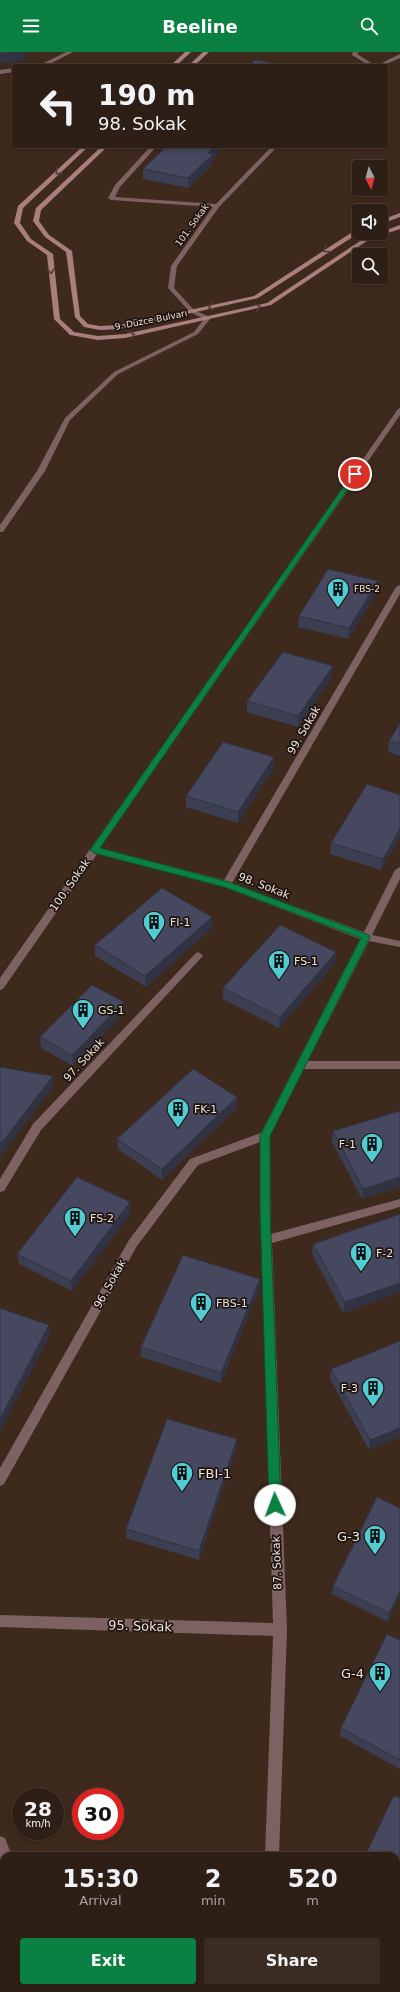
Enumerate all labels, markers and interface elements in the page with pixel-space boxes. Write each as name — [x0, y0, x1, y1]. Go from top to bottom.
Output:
icon: menu — [20, 15, 42, 37]
icon: search — [358, 15, 380, 37]
text: Beeline — [162, 16, 238, 37]
text: 190 m — [98, 79, 195, 112]
icon: left — [32, 80, 84, 132]
text: 98. Sokak — [98, 113, 186, 134]
north arrow — [352, 160, 388, 196]
map controls — [352, 160, 388, 284]
one-way arrow — [55, 168, 62, 175]
street label: 101. Sokak — [173, 201, 211, 248]
button: sound — [352, 204, 388, 240]
one-way arrow — [323, 246, 330, 253]
button: search — [352, 248, 388, 284]
one-way arrow — [47, 268, 56, 274]
one-way arrow — [208, 302, 214, 310]
one-way arrow — [255, 303, 262, 311]
street label: 9. Düzce Bulvarı — [114, 308, 188, 332]
one-way arrow — [128, 331, 135, 340]
pin — [338, 457, 372, 491]
icon: arrive — [344, 463, 366, 485]
building icon: FBS-2 — [325, 576, 351, 609]
place label: FBS-2 — [354, 584, 380, 594]
street label: 99. Sokak — [285, 703, 323, 757]
street label: 100. Sokak — [47, 856, 93, 914]
street label: 98. Sokak — [236, 870, 292, 902]
building icon: FI-1 — [141, 909, 167, 942]
place label: FI-1 — [170, 916, 191, 929]
building icon: FS-1 — [266, 948, 292, 981]
place label: FS-1 — [294, 955, 318, 968]
building icon: GS-1 — [70, 997, 96, 1030]
place label: GS-1 — [98, 1004, 124, 1017]
street label: 97. Sokak — [61, 1035, 108, 1084]
building icon: FK-1 — [165, 1096, 191, 1129]
place label: FK-1 — [194, 1103, 217, 1116]
building icon: F-1 — [359, 1131, 385, 1164]
place label: F-1 — [339, 1138, 356, 1151]
building icon: FS-2 — [62, 1205, 88, 1238]
place label: FS-2 — [90, 1212, 114, 1225]
building icon: F-2 — [348, 1240, 374, 1273]
place label: F-2 — [376, 1247, 393, 1260]
street label: 96. Sokak — [91, 1257, 129, 1311]
building icon: FBS-1 — [188, 1290, 214, 1323]
place label: FBS-1 — [216, 1297, 248, 1310]
building icon: F-3 — [360, 1375, 386, 1408]
place label: F-3 — [341, 1382, 358, 1395]
building icon: FBI-1 — [169, 1460, 195, 1493]
place label: FBI-1 — [198, 1466, 231, 1481]
position arrow — [254, 1484, 296, 1526]
building icon: G-3 — [362, 1523, 388, 1556]
place label: G-3 — [337, 1529, 360, 1544]
street label: 87. Sokak — [270, 1535, 284, 1590]
street label: 95. Sokak — [108, 1617, 173, 1635]
building icon: G-4 — [367, 1660, 393, 1693]
place label: G-4 — [341, 1666, 364, 1681]
speed limit sign: 30 — [72, 1788, 124, 1840]
text: 28 — [24, 1797, 52, 1821]
text: km/h — [25, 1818, 51, 1829]
text: 15:30 — [62, 1865, 139, 1893]
text: 2 — [205, 1865, 221, 1893]
text: 520 — [288, 1865, 338, 1893]
text: Arrival — [79, 1893, 122, 1908]
text: min — [201, 1893, 225, 1908]
text: m — [306, 1893, 319, 1908]
button: Exit — [20, 1938, 196, 1984]
button: Share — [204, 1938, 380, 1984]

